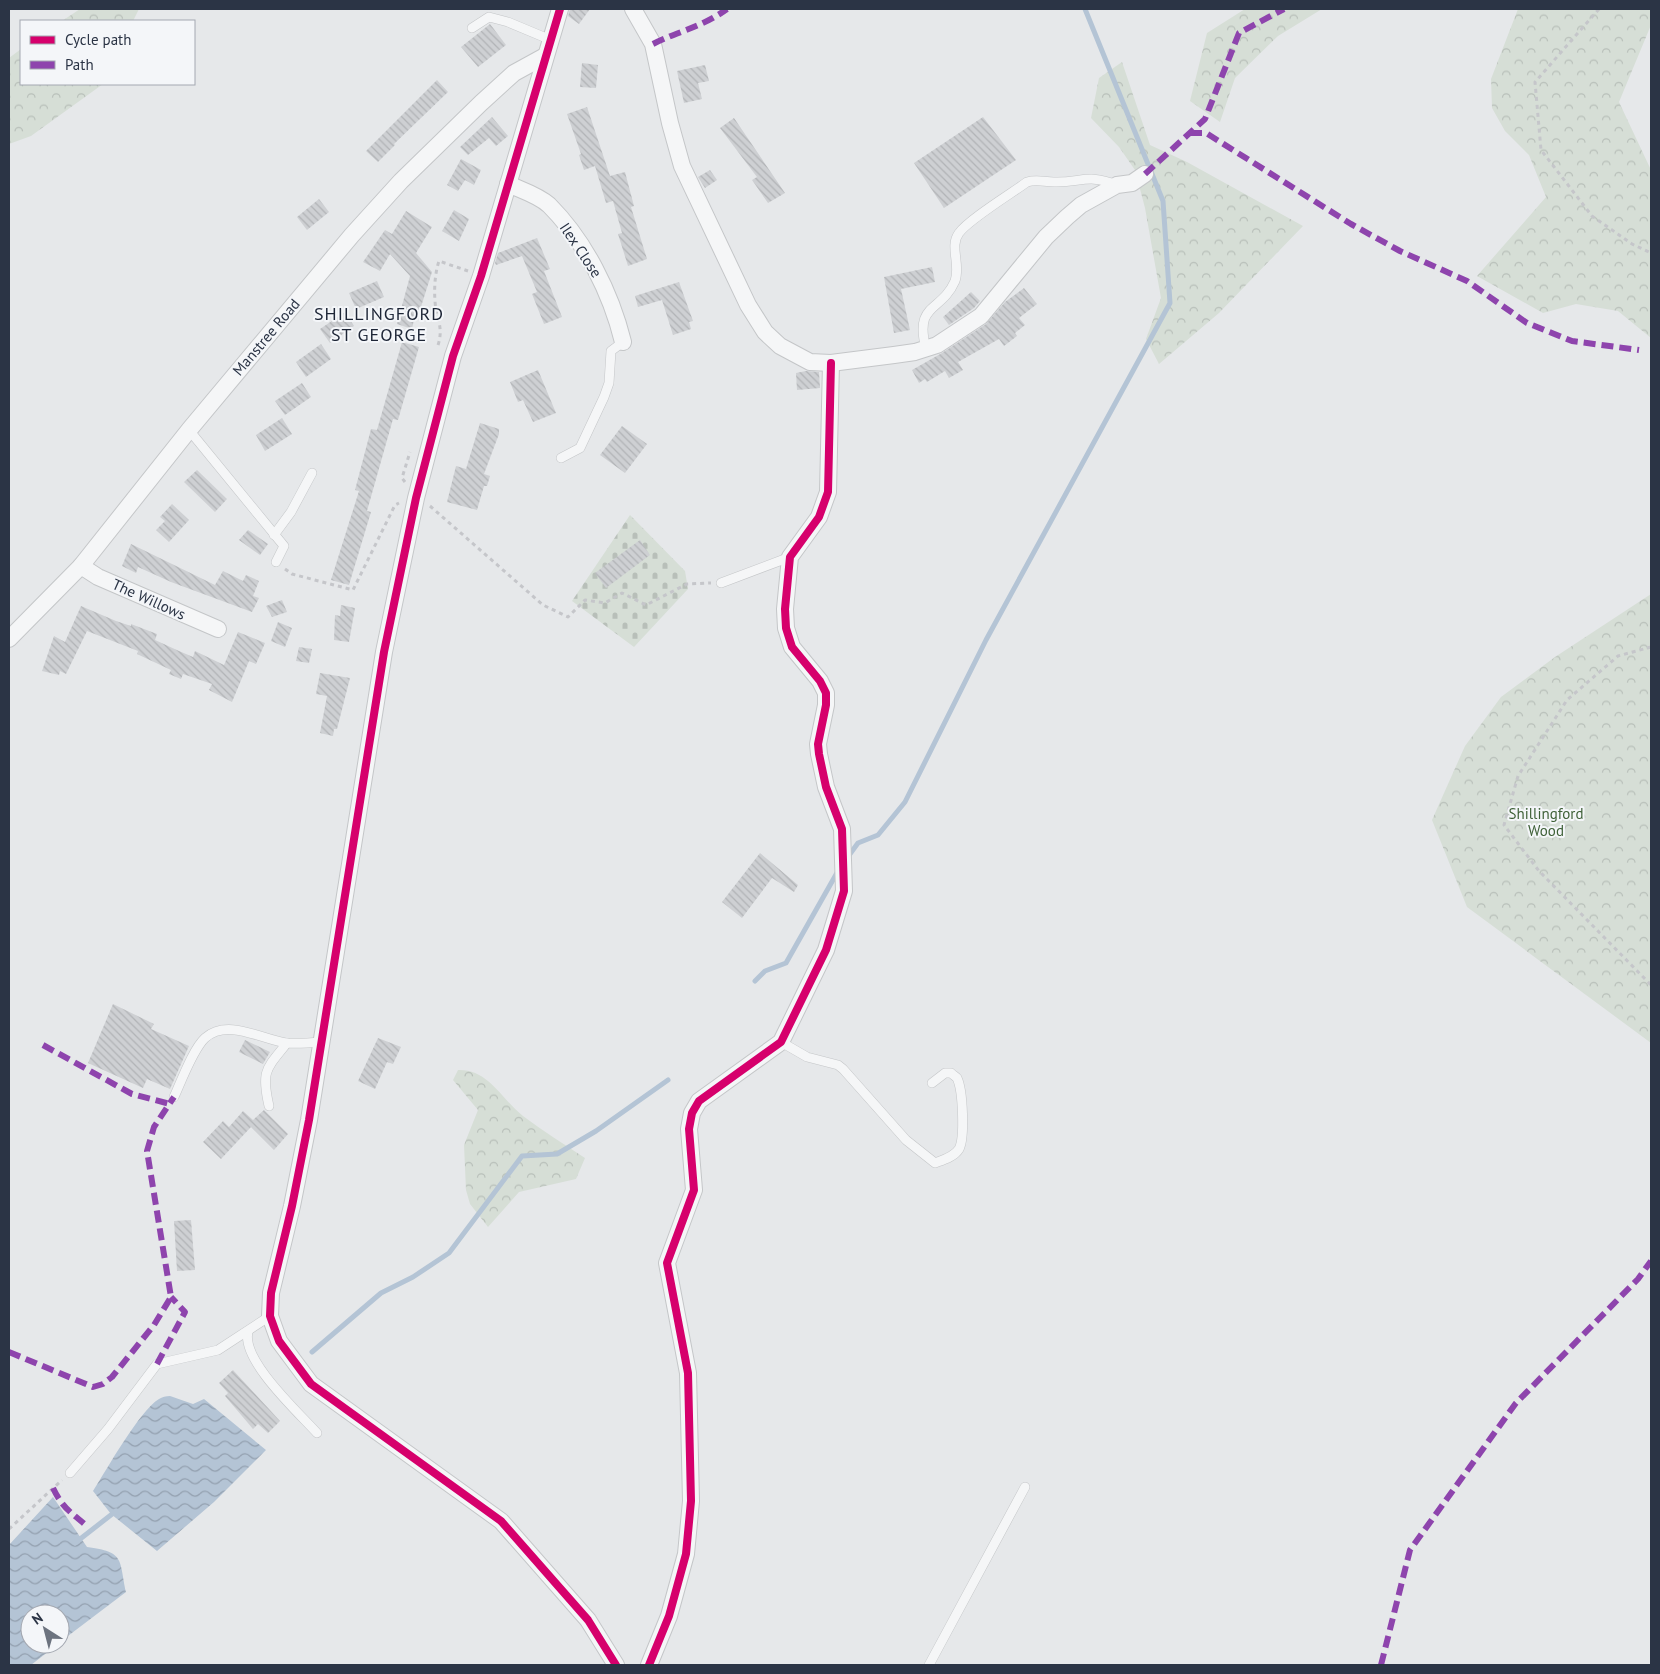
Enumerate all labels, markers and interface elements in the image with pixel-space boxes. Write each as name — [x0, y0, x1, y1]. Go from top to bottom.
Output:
legend — [20, 20, 195, 85]
text: Cycle path — [65, 30, 131, 49]
text: Path — [65, 55, 94, 74]
street label: Ilex Close — [556, 219, 606, 281]
street label: Manstree Road — [228, 295, 304, 379]
district label: SHILLINGFORD ST GEORGE — [314, 302, 444, 346]
street label: The Willows — [109, 574, 189, 624]
park label: Shillingford Wood — [1508, 804, 1584, 840]
north arrow — [20, 1604, 70, 1654]
text: N — [28, 1608, 46, 1628]

